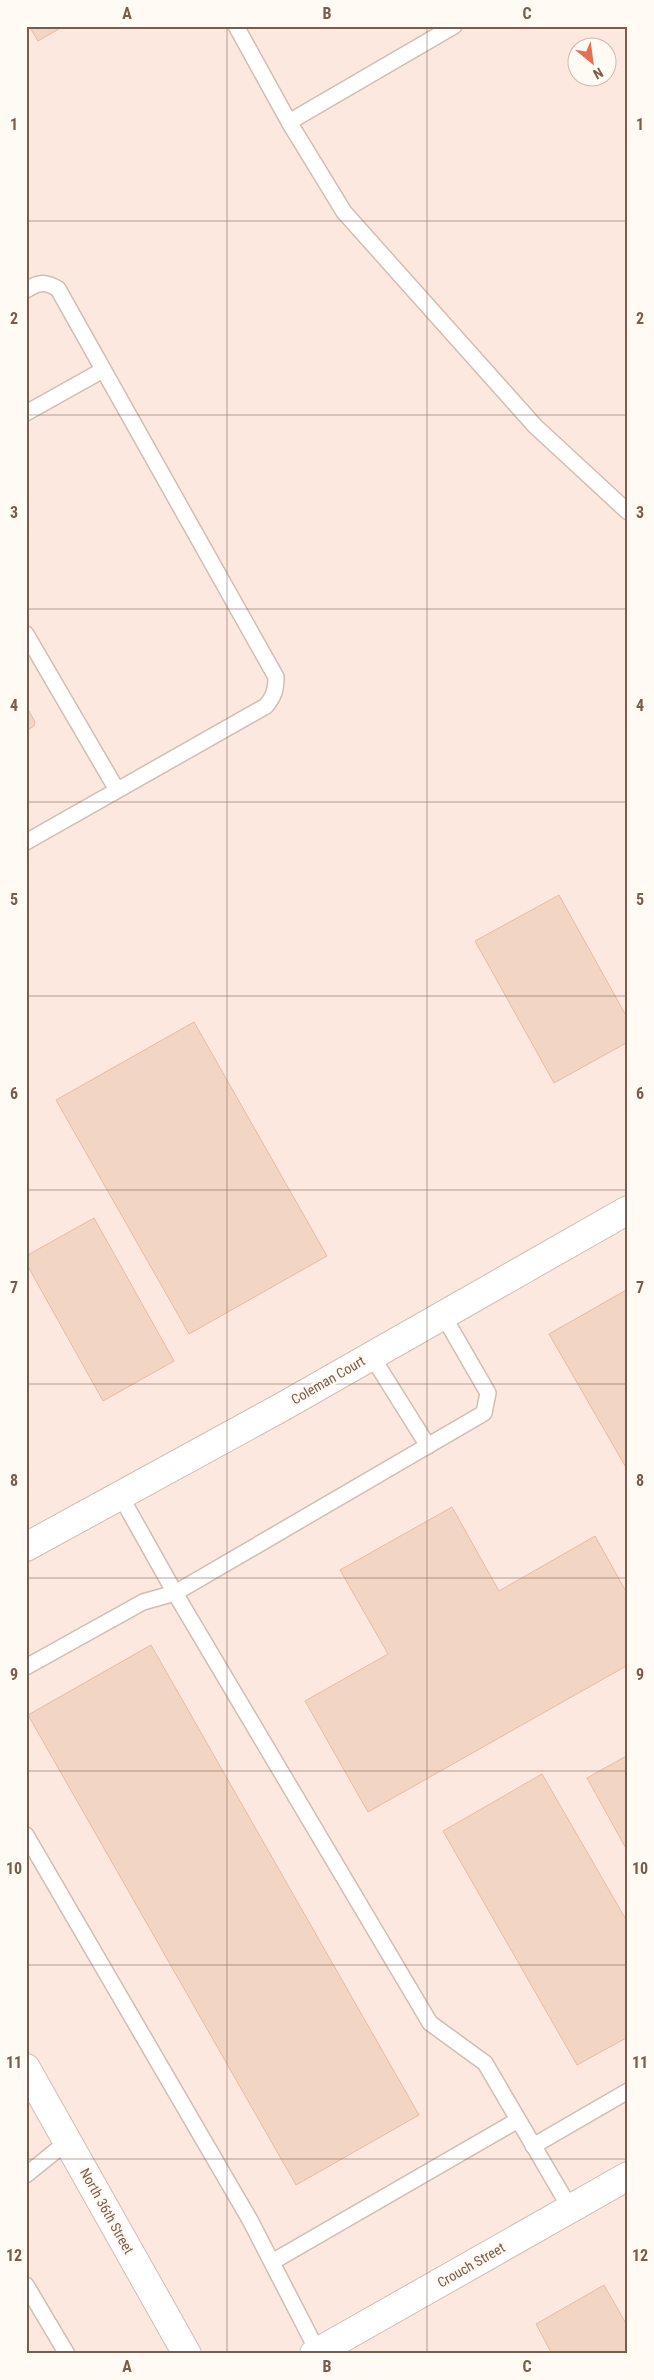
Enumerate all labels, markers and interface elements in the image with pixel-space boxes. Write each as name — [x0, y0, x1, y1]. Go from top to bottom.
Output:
text: A — [122, 4, 132, 23]
text: B — [323, 4, 332, 23]
text: C — [522, 4, 532, 23]
north arrow — [566, 38, 616, 88]
text: N — [591, 64, 606, 82]
text: 1 — [10, 115, 18, 134]
text: 1 — [636, 115, 644, 134]
text: 2 — [10, 309, 18, 328]
text: 2 — [636, 309, 644, 328]
text: 3 — [10, 503, 18, 522]
text: 3 — [636, 503, 644, 522]
text: 4 — [10, 696, 18, 715]
text: 4 — [636, 696, 644, 715]
text: 5 — [10, 890, 18, 909]
text: 5 — [636, 890, 644, 909]
text: 6 — [10, 1084, 18, 1103]
text: 6 — [636, 1084, 644, 1103]
text: 7 — [10, 1278, 18, 1297]
text: 7 — [636, 1278, 644, 1297]
street label: Coleman Court — [288, 1352, 368, 1408]
text: 8 — [10, 1471, 18, 1490]
text: 8 — [636, 1471, 644, 1490]
text: 9 — [10, 1665, 18, 1684]
text: 9 — [636, 1665, 644, 1684]
text: 10 — [6, 1859, 22, 1878]
text: 10 — [632, 1859, 648, 1878]
text: 11 — [6, 2053, 22, 2072]
text: 11 — [632, 2053, 648, 2072]
street label: North 36th Street — [77, 2166, 137, 2256]
street label: Crouch Street — [434, 2239, 508, 2291]
text: 12 — [6, 2246, 22, 2265]
text: 12 — [632, 2246, 648, 2265]
text: A — [122, 2357, 132, 2376]
text: B — [323, 2357, 332, 2376]
text: C — [522, 2357, 532, 2376]

